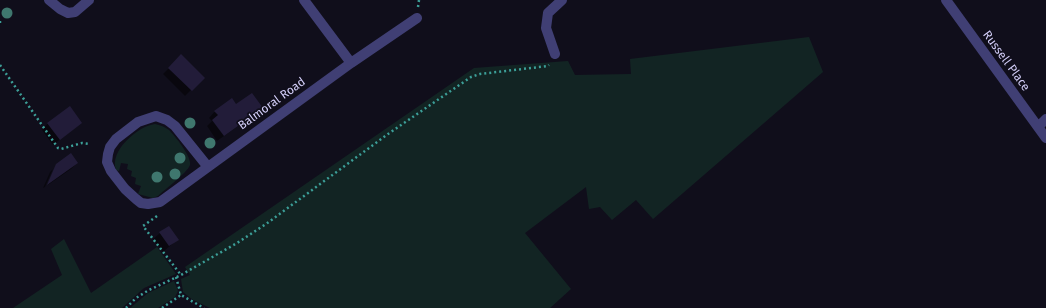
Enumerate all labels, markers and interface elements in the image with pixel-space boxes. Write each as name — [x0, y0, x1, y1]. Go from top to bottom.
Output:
street label: Russell Place — [979, 28, 1033, 94]
street label: Balmoral Road — [236, 75, 308, 133]

